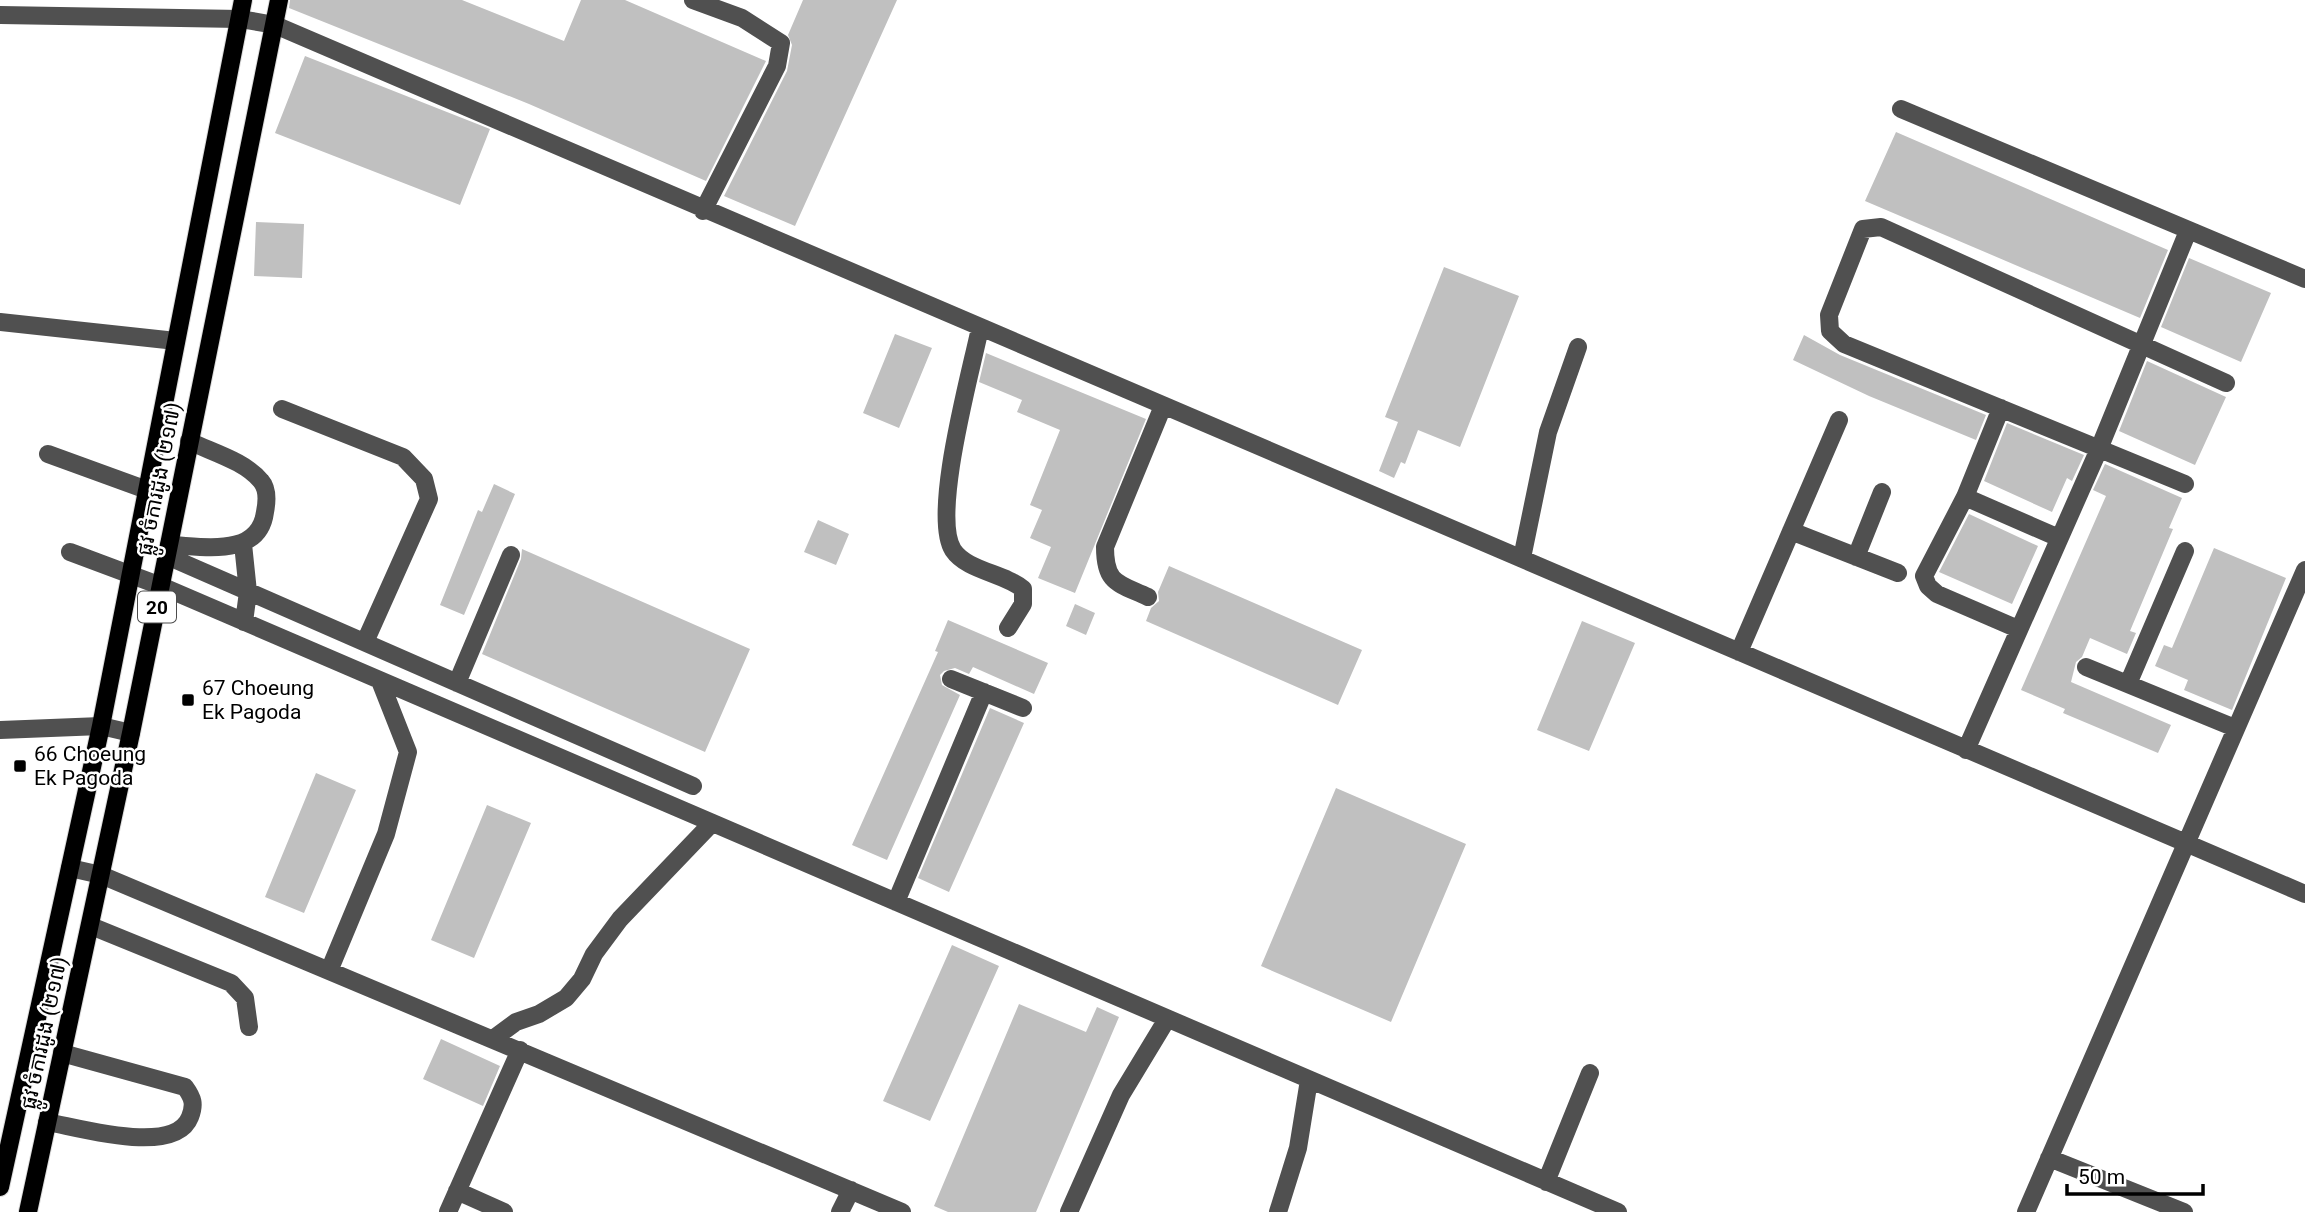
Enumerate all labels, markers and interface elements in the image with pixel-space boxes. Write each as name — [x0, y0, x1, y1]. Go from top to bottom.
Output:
street label: ផ្លូវ ចំការដូង (២១៧) — [132, 400, 193, 559]
road number: 20 — [138, 592, 176, 622]
place label: 67 Choeung Ek Pagoda — [202, 676, 314, 724]
marker: 67 Choeung Ek Pagoda — [180, 692, 196, 708]
place label: 66 Choeung Ek Pagoda — [34, 742, 146, 790]
marker: 66 Choeung Ek Pagoda — [12, 758, 28, 774]
street label: ផ្លូវ ចំការដូង (២១៧) — [16, 954, 79, 1113]
scale bar — [2067, 1152, 2204, 1196]
text: 50 m — [2078, 1165, 2125, 1189]

